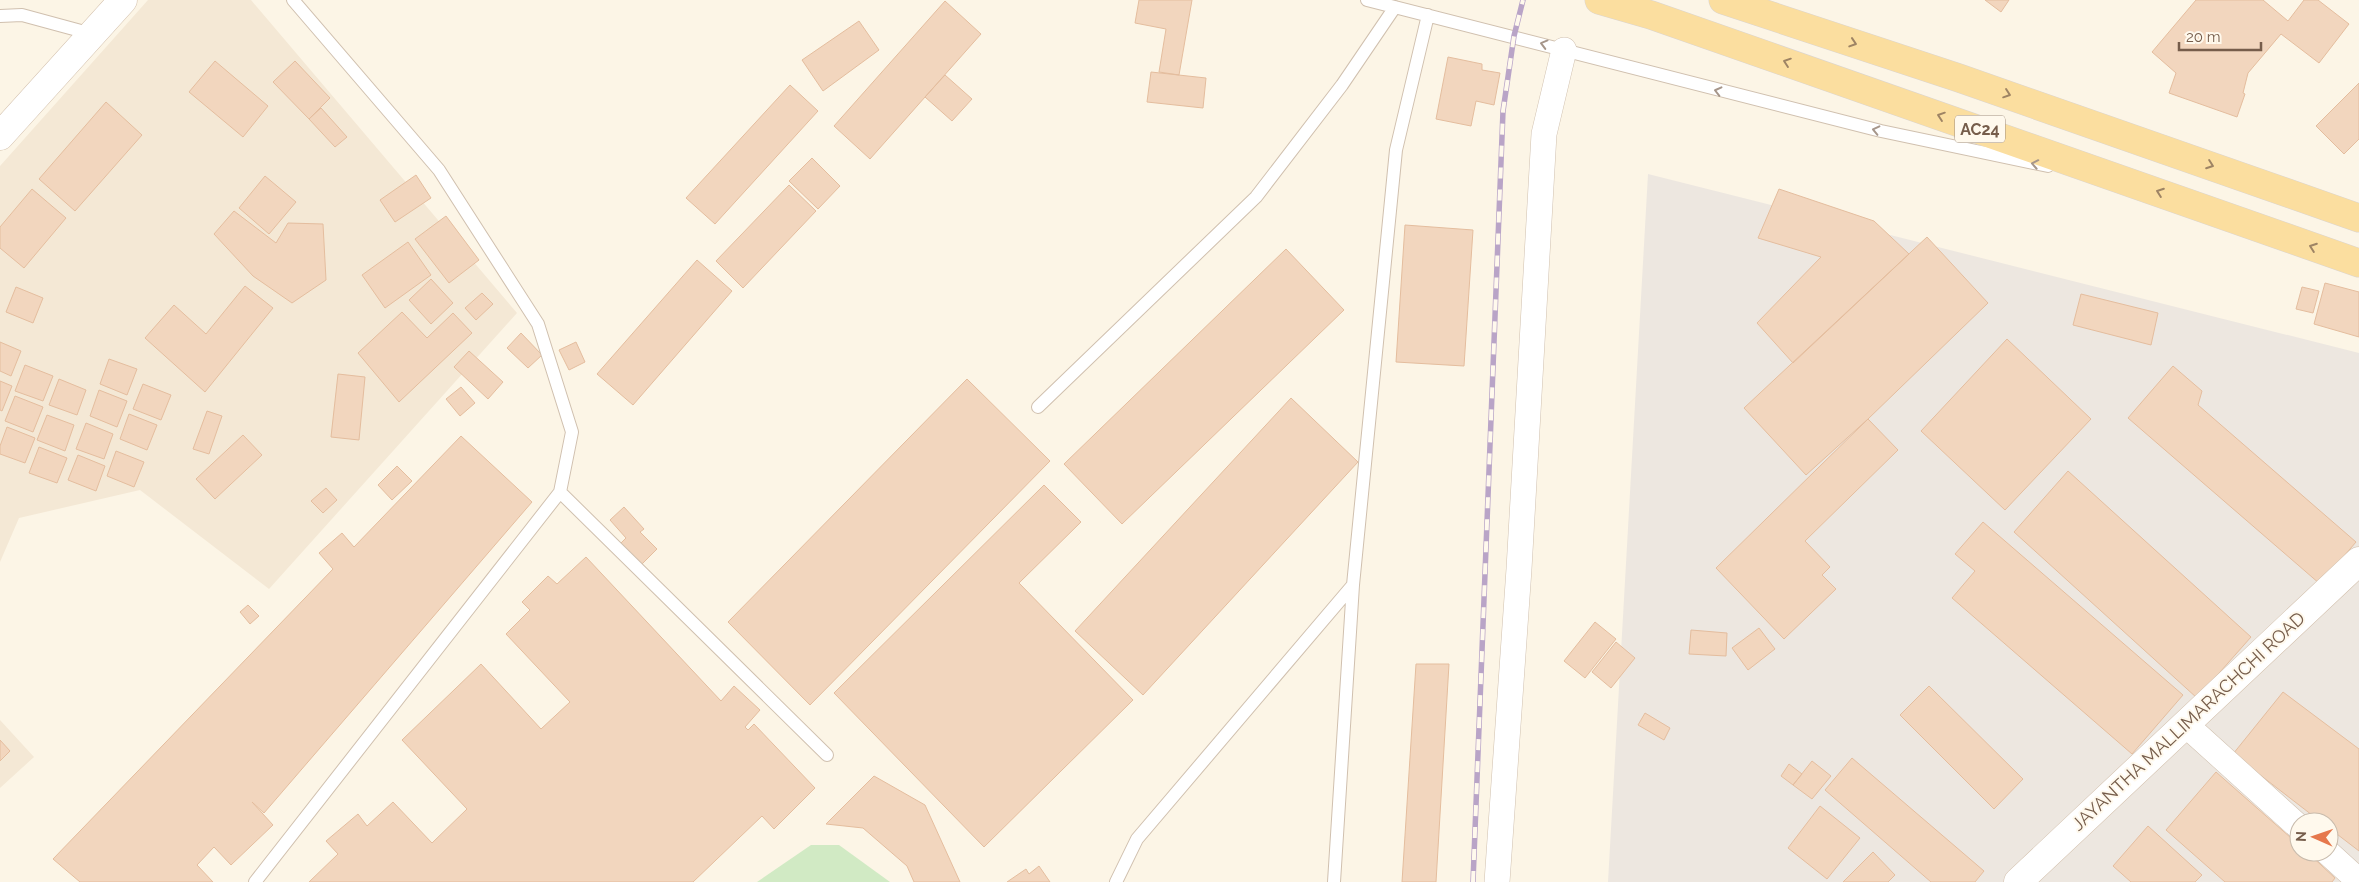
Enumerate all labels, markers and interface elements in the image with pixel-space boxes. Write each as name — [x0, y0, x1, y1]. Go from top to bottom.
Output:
scale bar — [2179, 20, 2262, 52]
text: 20 m — [2186, 28, 2221, 46]
one-way arrow — [1848, 37, 1856, 47]
one-way arrow — [1541, 40, 1549, 50]
one-way arrow — [1783, 58, 1792, 68]
one-way arrow — [1714, 86, 1723, 97]
one-way arrow — [2002, 88, 2010, 98]
one-way arrow — [1937, 112, 1945, 122]
road number: AC24 — [1955, 116, 2005, 142]
one-way arrow — [1872, 125, 1881, 136]
one-way arrow — [2031, 159, 2039, 169]
one-way arrow — [2205, 159, 2214, 169]
one-way arrow — [2156, 188, 2165, 198]
one-way arrow — [2309, 243, 2318, 253]
street label: JAYANTHA MALLIMARACHCHI ROAD — [2067, 607, 2309, 835]
north arrow — [2289, 812, 2339, 862]

